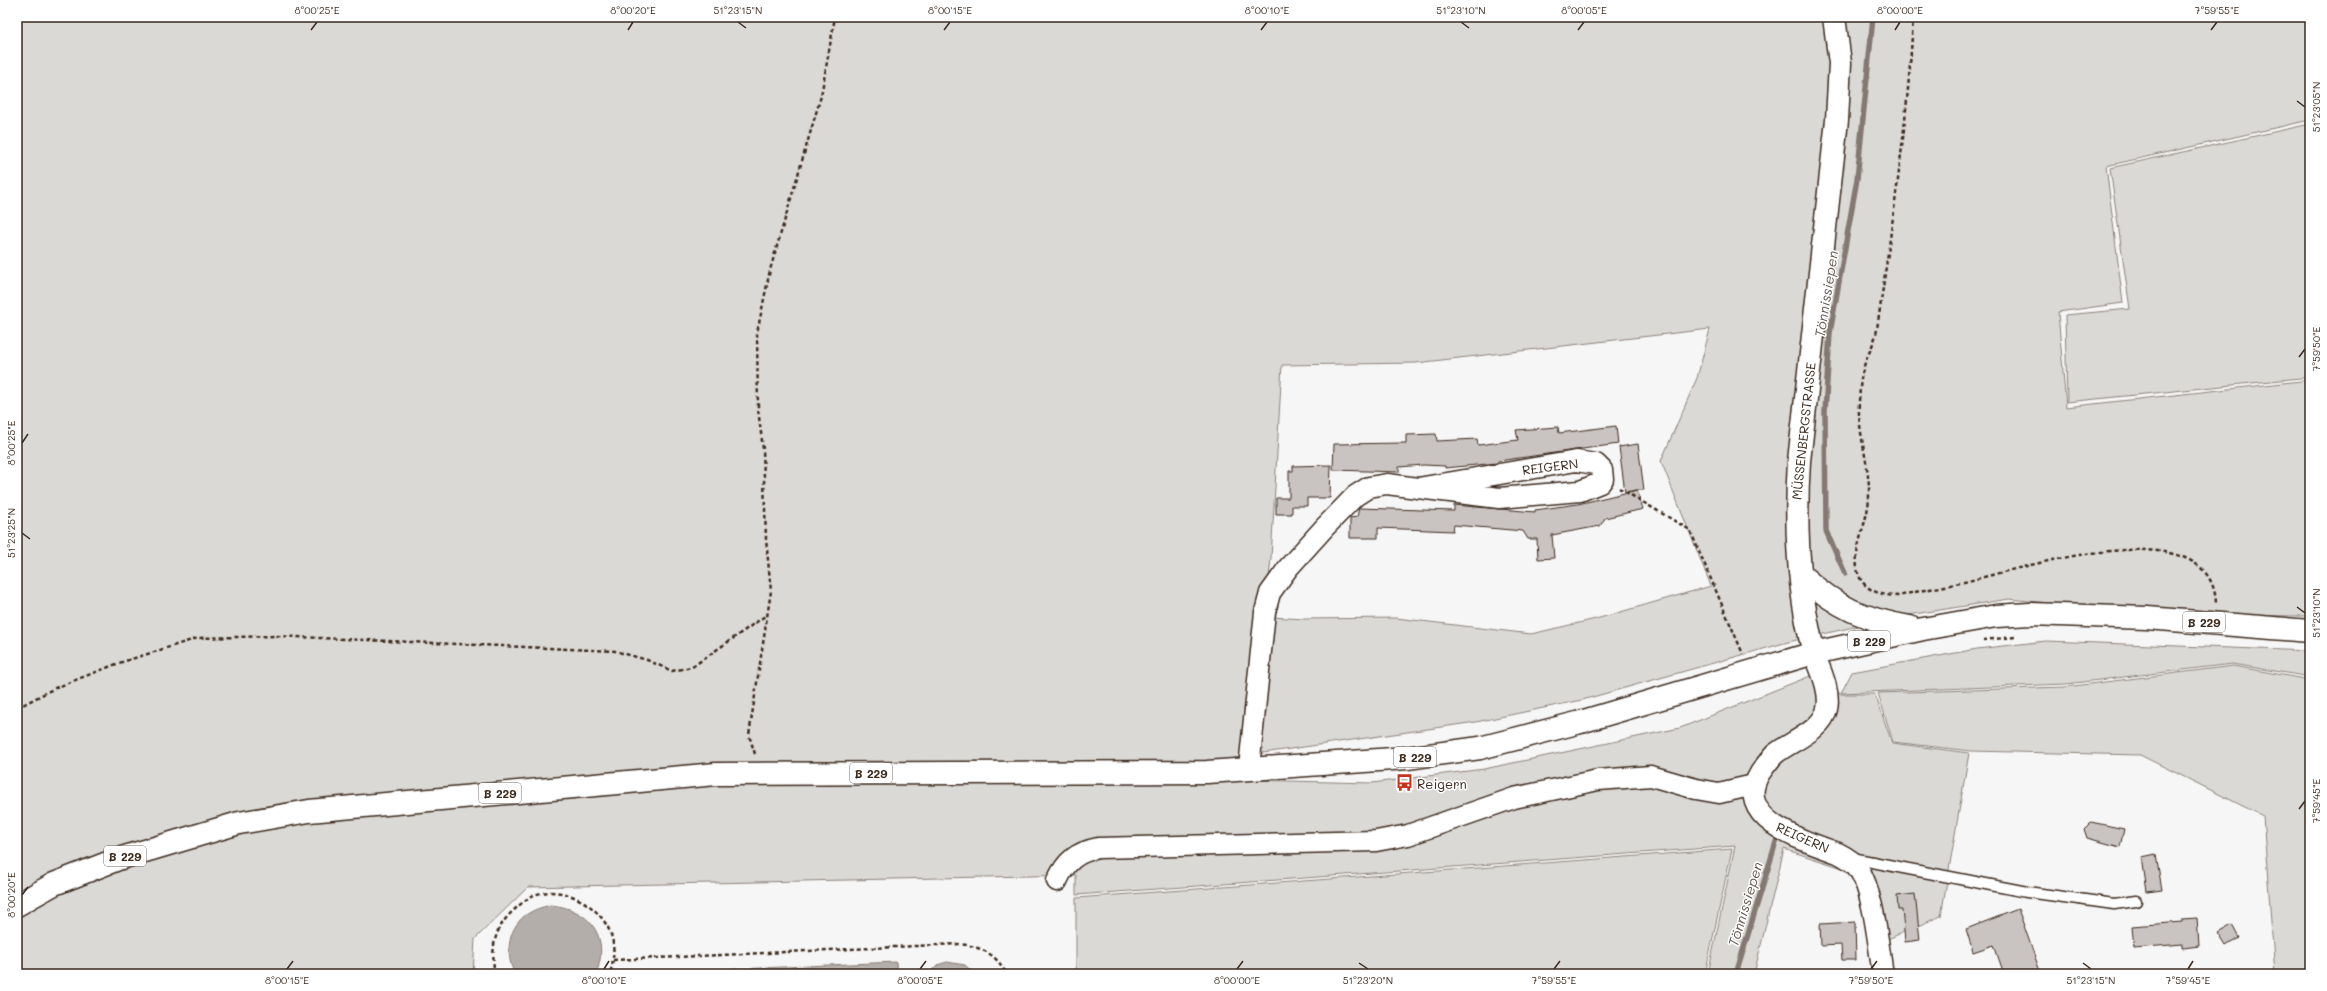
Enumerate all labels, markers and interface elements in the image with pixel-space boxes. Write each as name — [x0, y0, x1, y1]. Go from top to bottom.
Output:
text: 8°00'25"E — [294, 3, 340, 17]
text: 8°00'20"E — [610, 3, 656, 17]
text: 51°23'15"N — [714, 3, 763, 17]
text: 8°00'15"E — [928, 3, 972, 17]
text: 8°00'10"E — [1245, 3, 1289, 17]
text: 51°23'10"N — [1436, 3, 1486, 17]
text: 8°00'05"E — [1561, 3, 1607, 17]
text: 8°00'00"E — [1877, 3, 1923, 17]
text: 7°59'55"E — [2195, 3, 2239, 17]
text: 51°23'05"N — [2309, 82, 2323, 132]
water label: Tönnissiepen — [1810, 249, 1842, 339]
text: 7°59'50"E — [2309, 326, 2323, 371]
street label: MÜSSENBERGSTRASSE — [1787, 361, 1819, 501]
text: 8°00'25"E — [4, 420, 18, 466]
street label: REIGERN — [1521, 454, 1579, 478]
text: 51°23'25"N — [4, 508, 18, 558]
text: 51°23'10"N — [2309, 588, 2323, 638]
road number: B 229 — [2183, 612, 2225, 632]
road number: B 229 — [1848, 631, 1890, 651]
road number: B 229 — [1394, 747, 1436, 767]
road number: B 229 — [850, 763, 892, 783]
bus stop icon: Reigern — [1394, 773, 1414, 793]
place label: Reigern — [1417, 775, 1467, 792]
text: 7°59'45"E — [2309, 779, 2323, 823]
road number: B 229 — [479, 783, 521, 803]
street label: REIGERN — [1774, 818, 1832, 856]
road number: B 229 — [104, 846, 146, 866]
water label: Tönnissiepen — [1723, 859, 1767, 949]
text: 8°00'20"E — [4, 872, 18, 918]
text: 8°00'15"E — [265, 973, 309, 987]
text: 8°00'10"E — [582, 973, 626, 987]
text: 8°00'05"E — [897, 973, 943, 987]
text: 8°00'00"E — [1214, 973, 1260, 987]
text: 51°23'20"N — [1343, 973, 1393, 987]
text: 7°59'55"E — [1532, 973, 1576, 987]
text: 7°59'50"E — [1849, 973, 1894, 987]
text: 51°23'15"N — [2067, 973, 2116, 987]
text: 7°59'45"E — [2166, 973, 2210, 987]

